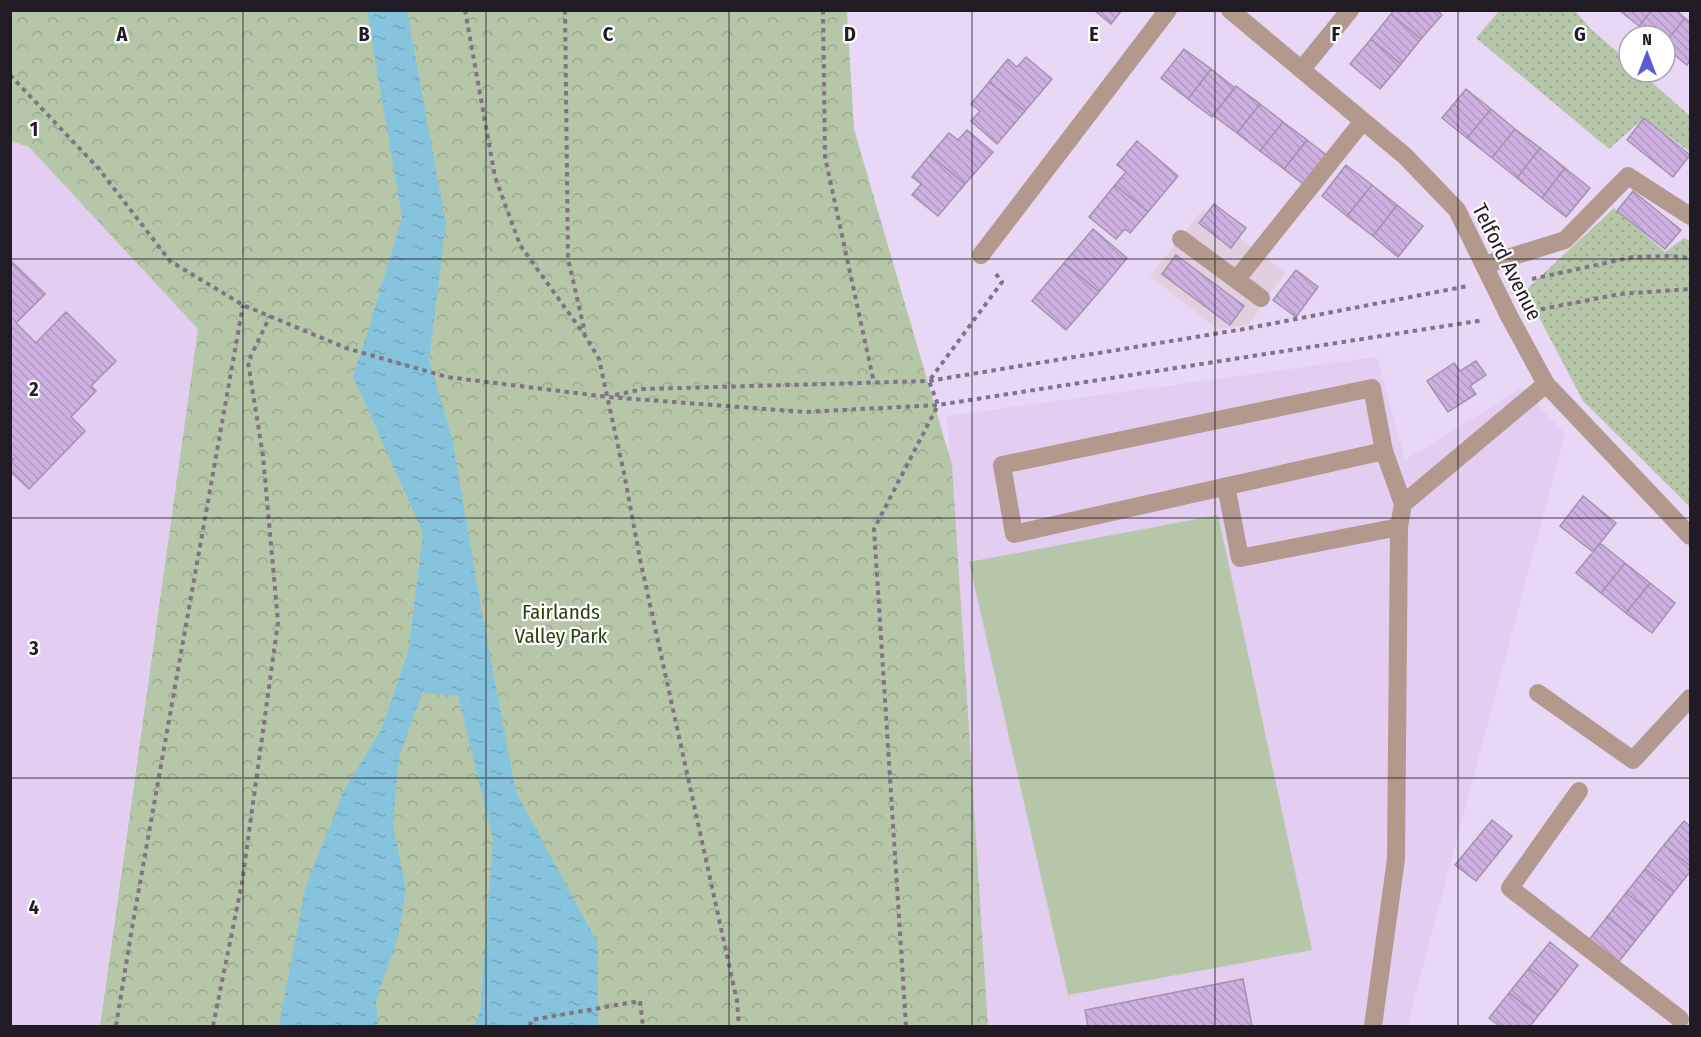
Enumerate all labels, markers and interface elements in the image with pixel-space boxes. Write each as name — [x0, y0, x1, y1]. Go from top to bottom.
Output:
text: A — [116, 22, 129, 46]
text: B — [358, 22, 370, 46]
text: C — [603, 22, 614, 46]
text: D — [844, 22, 856, 46]
text: E — [1089, 22, 1099, 46]
text: F — [1332, 22, 1341, 46]
text: G — [1574, 22, 1586, 46]
north arrow — [1617, 24, 1677, 84]
text: N — [1642, 30, 1652, 49]
text: 1 — [30, 117, 38, 141]
street label: Telford Avenue — [1466, 199, 1548, 325]
text: 2 — [28, 377, 39, 401]
park label: Fairlands Valley Park — [515, 599, 608, 649]
text: 3 — [28, 636, 39, 660]
text: 4 — [29, 895, 39, 919]

